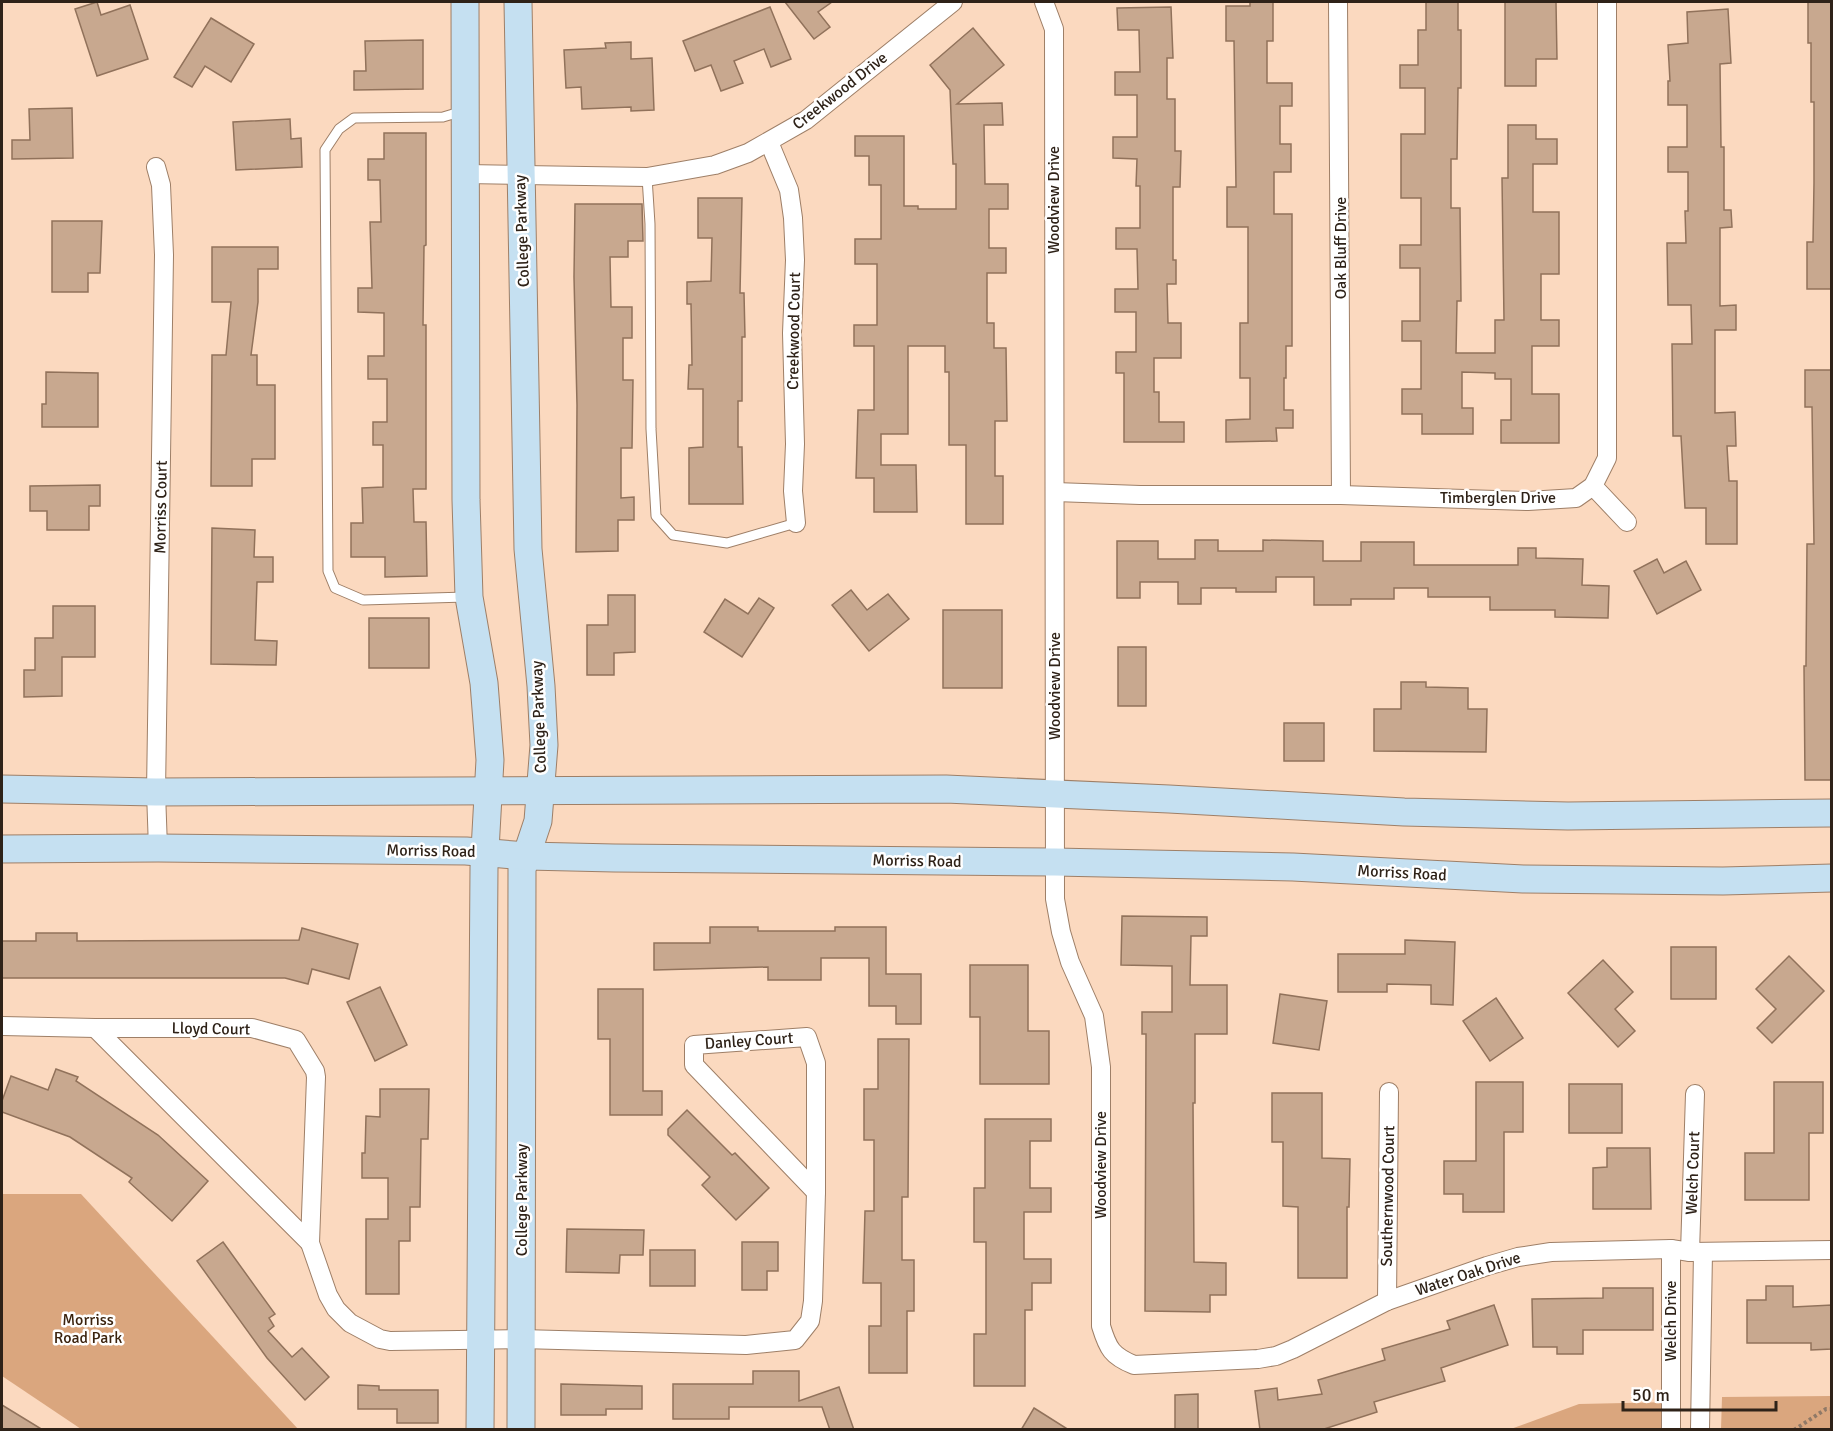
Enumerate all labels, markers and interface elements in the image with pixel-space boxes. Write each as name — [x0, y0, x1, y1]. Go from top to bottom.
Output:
street label: Creekwood Drive — [788, 48, 892, 134]
street label: Woodview Drive — [1044, 146, 1064, 254]
street label: College Parkway — [510, 174, 534, 288]
street label: Oak Bluff Drive — [1331, 197, 1351, 299]
street label: Creekwood Court — [783, 272, 805, 390]
street label: Morriss Court — [150, 460, 172, 554]
street label: Timberglen Drive — [1440, 488, 1556, 508]
street label: Woodview Drive — [1045, 632, 1065, 740]
street label: College Parkway — [527, 660, 551, 774]
street label: Morriss Road — [386, 840, 476, 862]
street label: Morriss Road — [872, 850, 962, 872]
street label: Morriss Road — [1357, 861, 1447, 885]
street label: Lloyd Court — [172, 1018, 251, 1040]
street label: Danley Court — [704, 1028, 794, 1054]
street label: Woodview Drive — [1091, 1111, 1111, 1219]
street label: Southernwood Court — [1377, 1125, 1399, 1267]
street label: Welch Court — [1682, 1130, 1704, 1215]
street label: College Parkway — [512, 1143, 532, 1256]
street label: Water Oak Drive — [1413, 1248, 1523, 1300]
street label: Welch Drive — [1661, 1280, 1681, 1362]
park label: Morriss Road Park — [54, 1310, 122, 1348]
scale bar — [1623, 1374, 1776, 1412]
text: 50 m — [1632, 1384, 1670, 1406]

